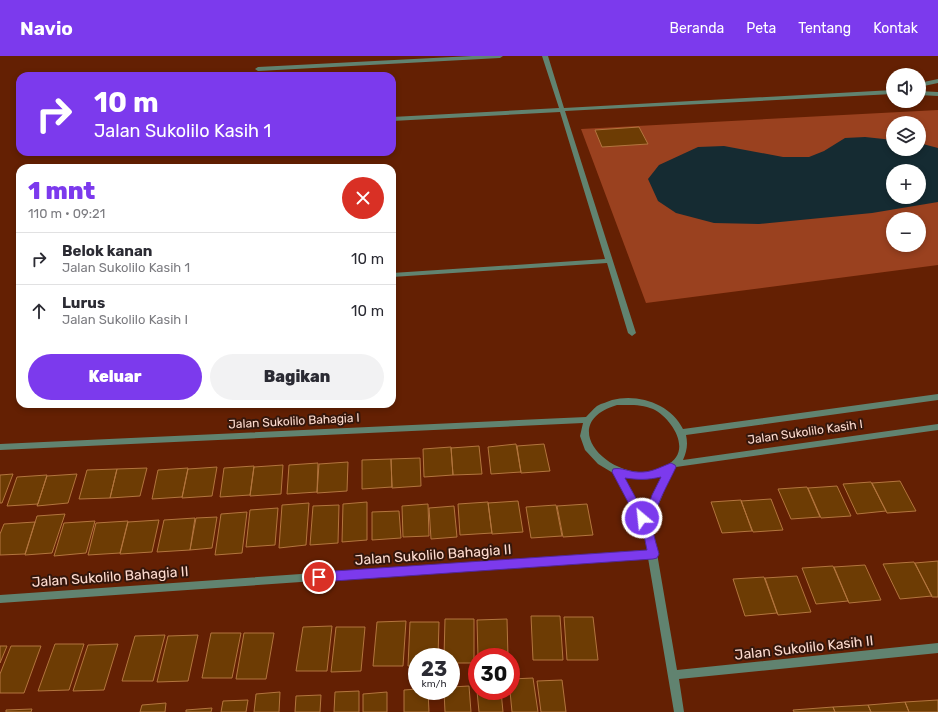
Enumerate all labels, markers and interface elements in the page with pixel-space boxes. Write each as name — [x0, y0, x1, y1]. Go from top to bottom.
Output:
text: Navio — [20, 17, 73, 40]
text: Beranda — [670, 20, 724, 37]
text: Peta — [746, 20, 776, 37]
text: Tentang — [798, 20, 851, 37]
text: Kontak — [873, 20, 918, 37]
map controls — [886, 68, 926, 252]
button: sound — [886, 68, 926, 108]
text: 10 m — [94, 86, 159, 119]
icon: right — [28, 88, 80, 140]
button: layers — [886, 116, 926, 156]
text: Jalan Sukolilo Kasih 1 — [94, 120, 271, 142]
button: + — [886, 164, 926, 204]
text: 1 mnt — [28, 177, 95, 205]
button: close — [342, 177, 384, 219]
text: 110 m · 09:21 — [28, 206, 105, 221]
button: − — [886, 212, 926, 252]
text: Belok kanan — [62, 242, 152, 260]
icon: right — [28, 248, 50, 270]
text: 10 m — [351, 250, 384, 268]
text: Jalan Sukolilo Kasih 1 — [62, 260, 190, 275]
text: Lurus — [62, 294, 105, 312]
icon: ahead — [28, 300, 50, 322]
text: 10 m — [351, 302, 384, 320]
text: Jalan Sukolilo Kasih I — [62, 312, 188, 327]
button: Keluar — [28, 354, 202, 400]
button: Bagikan — [210, 354, 384, 400]
street label: Jalan Sukolilo Bahagia I — [228, 411, 360, 431]
street label: Jalan Sukolilo Kasih I — [746, 417, 864, 447]
position arrow — [621, 497, 663, 539]
street label: Jalan Sukolilo Bahagia II — [354, 541, 512, 569]
pin — [302, 560, 336, 594]
street label: Jalan Sukolilo Bahagia II — [31, 563, 189, 591]
icon: arrive — [308, 566, 330, 588]
street label: Jalan Sukolilo Kasih II — [734, 632, 874, 664]
speed limit sign: 30 — [468, 648, 520, 700]
text: 23 — [421, 657, 447, 681]
text: km/h — [422, 678, 446, 690]

